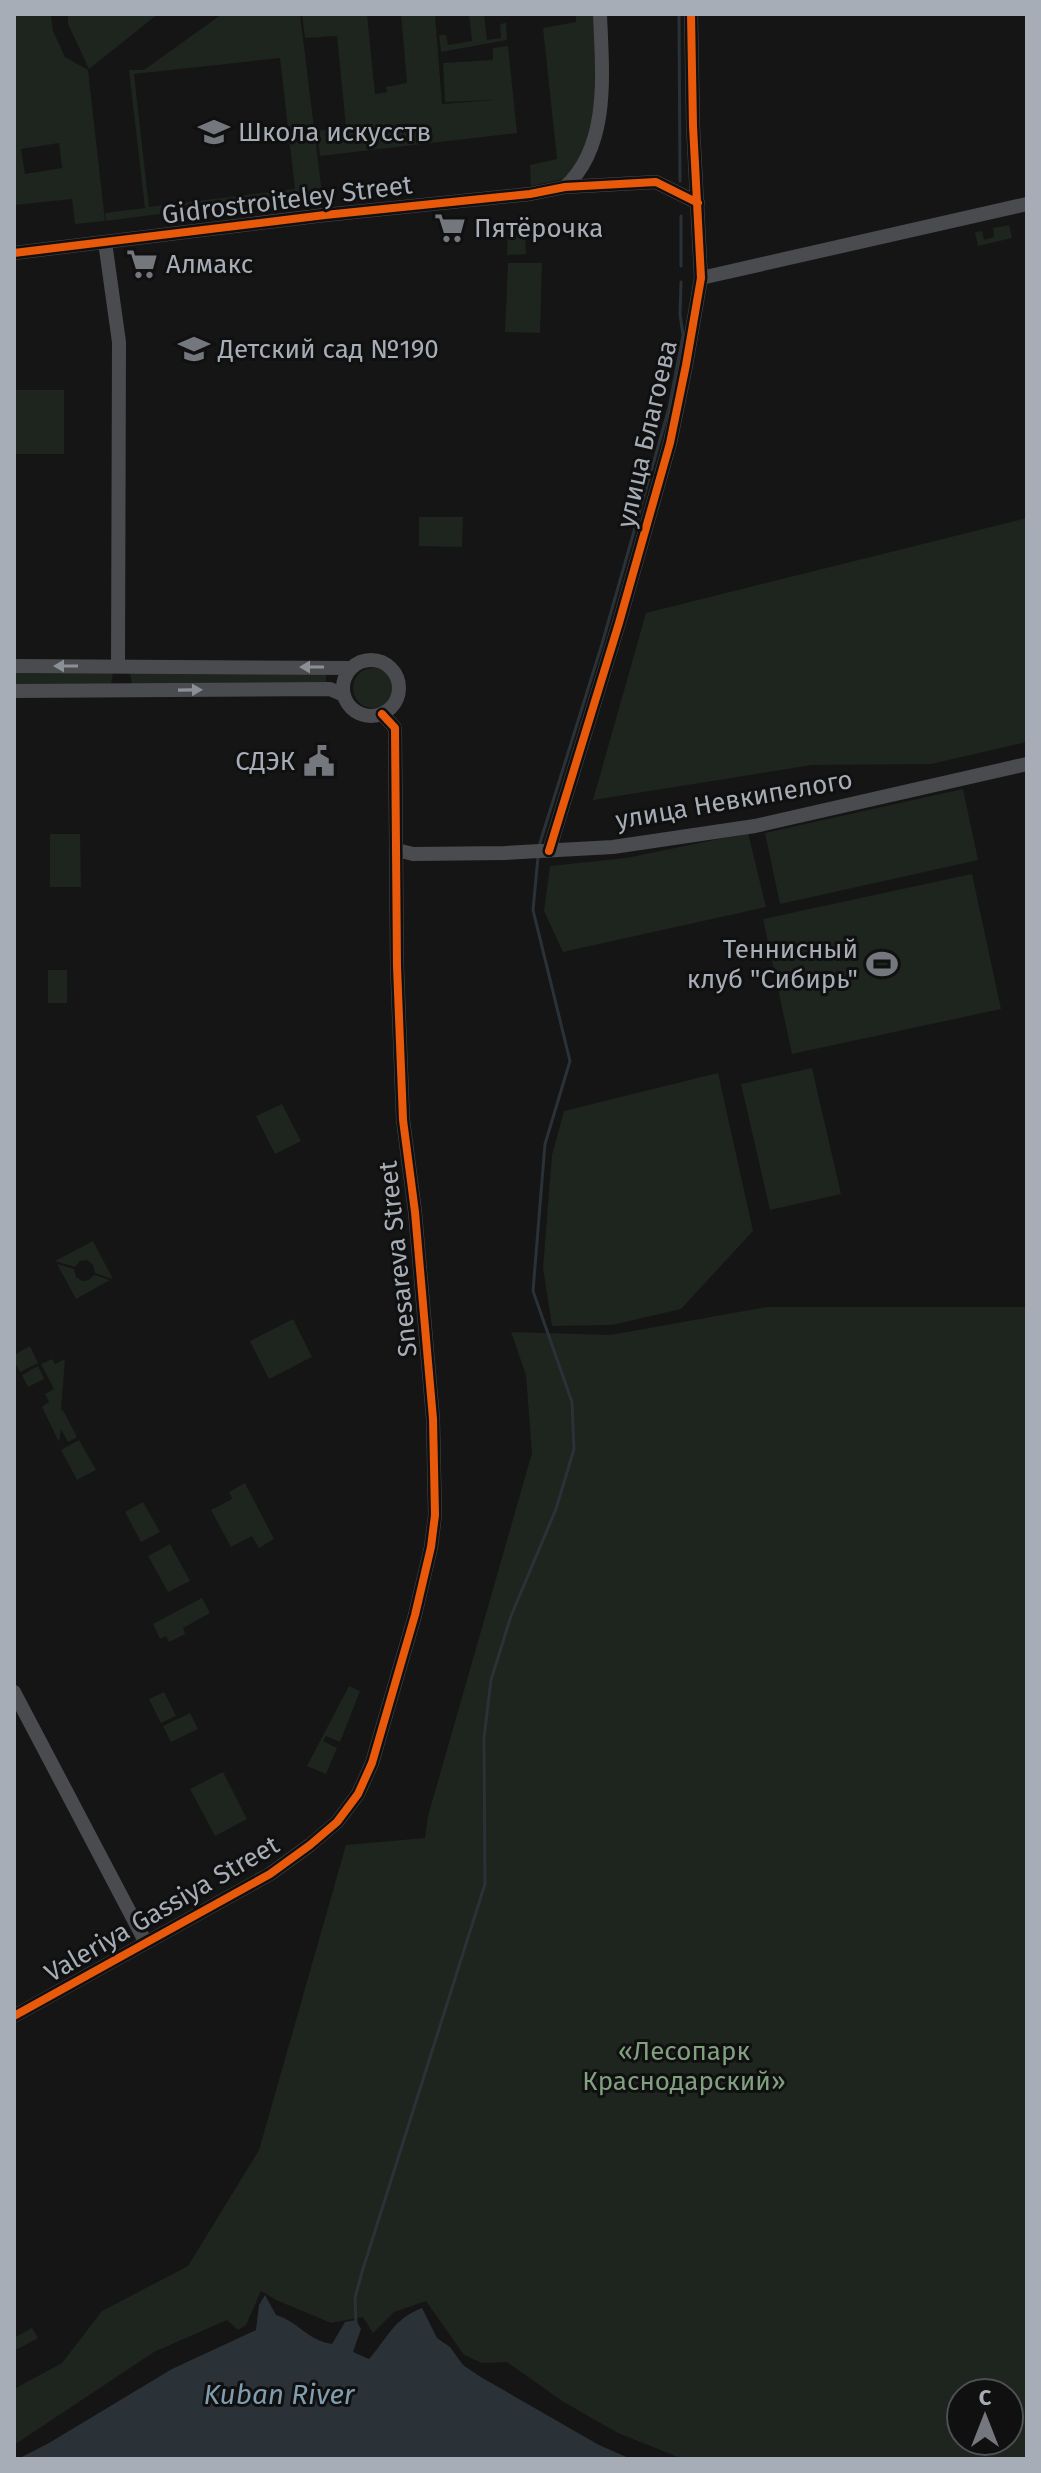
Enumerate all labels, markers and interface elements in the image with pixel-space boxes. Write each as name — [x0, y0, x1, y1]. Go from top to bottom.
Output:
school or university icon: Школа искусств — [197, 115, 231, 149]
place label: Школа искусств — [238, 117, 431, 148]
street label: Gidrostroiteley Street — [160, 169, 415, 231]
supermarket icon: Пятёрочка — [433, 211, 467, 245]
place label: Пятёрочка — [474, 213, 603, 244]
supermarket icon: Алмакс — [125, 247, 159, 281]
place label: Алмакс — [166, 249, 253, 280]
school or university icon: Детский сад №190 — [177, 332, 211, 366]
place label: Детский сад №190 — [217, 334, 439, 365]
street label: улица Благоева — [610, 337, 684, 531]
one-way arrow — [53, 660, 78, 672]
one-way arrow — [299, 661, 324, 674]
one-way arrow — [178, 684, 203, 696]
public building icon: СДЭК — [302, 744, 336, 778]
place label: СДЭК — [235, 746, 296, 777]
street label: улица Невкипелого — [613, 764, 855, 836]
place label: Теннисный клуб "Сибирь" — [687, 934, 858, 995]
sports icon: Теннисный клуб "Сибирь" — [865, 947, 899, 981]
street label: Snesareva Street — [372, 1159, 424, 1359]
street label: Valeriya Gassiya Street — [39, 1829, 285, 1989]
park label: «Лесопарк Краснодарский» — [582, 2036, 786, 2097]
north arrow — [945, 2377, 1025, 2457]
water label: Kuban River — [203, 2378, 356, 2411]
text: С — [979, 2384, 992, 2411]

